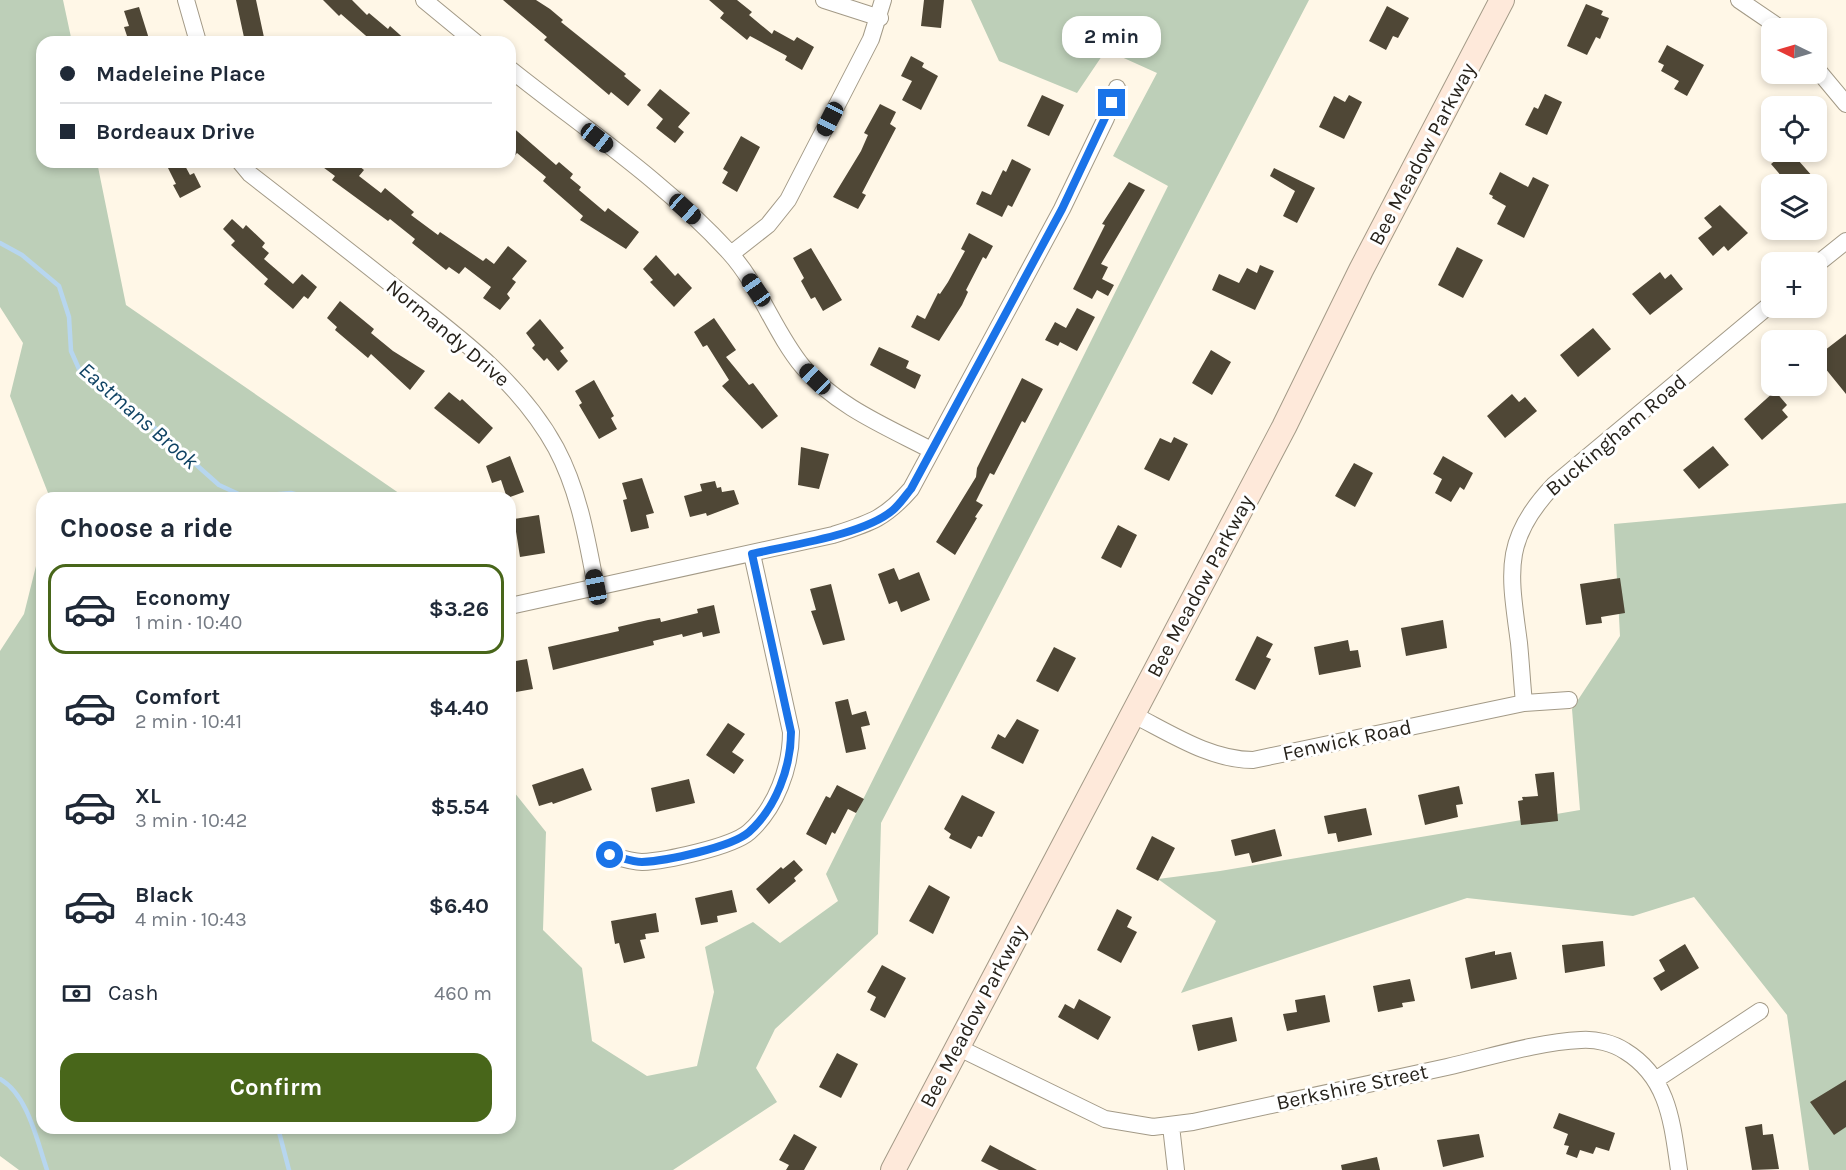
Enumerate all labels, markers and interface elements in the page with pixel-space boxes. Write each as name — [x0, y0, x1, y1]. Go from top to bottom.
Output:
callout: 2 min — [1062, 16, 1162, 58]
north arrow — [1761, 18, 1827, 84]
map controls — [1761, 18, 1827, 396]
text: 2 min — [1084, 25, 1139, 48]
street label: Bee Meadow Parkway — [1364, 59, 1480, 249]
text: Madeleine Place — [96, 61, 265, 87]
route end — [1098, 89, 1125, 116]
button: locate — [1761, 96, 1827, 162]
car — [814, 99, 846, 139]
text: Bordeaux Drive — [96, 119, 255, 145]
car — [577, 120, 617, 156]
button: layers — [1761, 174, 1827, 240]
car — [666, 190, 704, 228]
button: + — [1761, 252, 1827, 318]
car — [738, 270, 774, 310]
street label: Normandy Drive — [381, 274, 515, 392]
button: − — [1761, 330, 1827, 396]
water label: Eastmans Brook — [73, 357, 204, 475]
car — [796, 360, 834, 398]
street label: Buckingham Road — [1541, 369, 1691, 501]
street label: Bee Meadow Parkway — [1142, 491, 1258, 681]
text: Choose a ride — [60, 512, 233, 544]
car — [584, 568, 608, 606]
icon: car — [63, 582, 117, 636]
text: Economy — [135, 585, 230, 611]
text: $3.26 — [429, 596, 489, 622]
text: 1 min · 10:40 — [135, 611, 242, 634]
icon: car — [63, 681, 117, 735]
text: Comfort — [135, 684, 220, 710]
text: $4.40 — [429, 695, 489, 721]
text: 2 min · 10:41 — [135, 710, 242, 733]
street label: Fenwick Road — [1280, 715, 1414, 765]
icon: car — [63, 780, 117, 834]
text: XL — [135, 783, 161, 809]
text: $5.54 — [430, 794, 489, 820]
text: 3 min · 10:42 — [135, 809, 247, 832]
route start — [596, 841, 623, 868]
icon: car — [63, 879, 117, 933]
text: Black — [135, 882, 194, 908]
text: $6.40 — [429, 893, 489, 919]
text: 4 min · 10:43 — [135, 908, 247, 931]
street label: Bee Meadow Parkway — [915, 921, 1031, 1111]
icon: cash — [60, 977, 93, 1010]
text: Cash — [108, 980, 158, 1006]
text: 460 m — [434, 982, 492, 1005]
button: Confirm — [60, 1053, 492, 1122]
street label: Berkshire Street — [1274, 1059, 1430, 1115]

